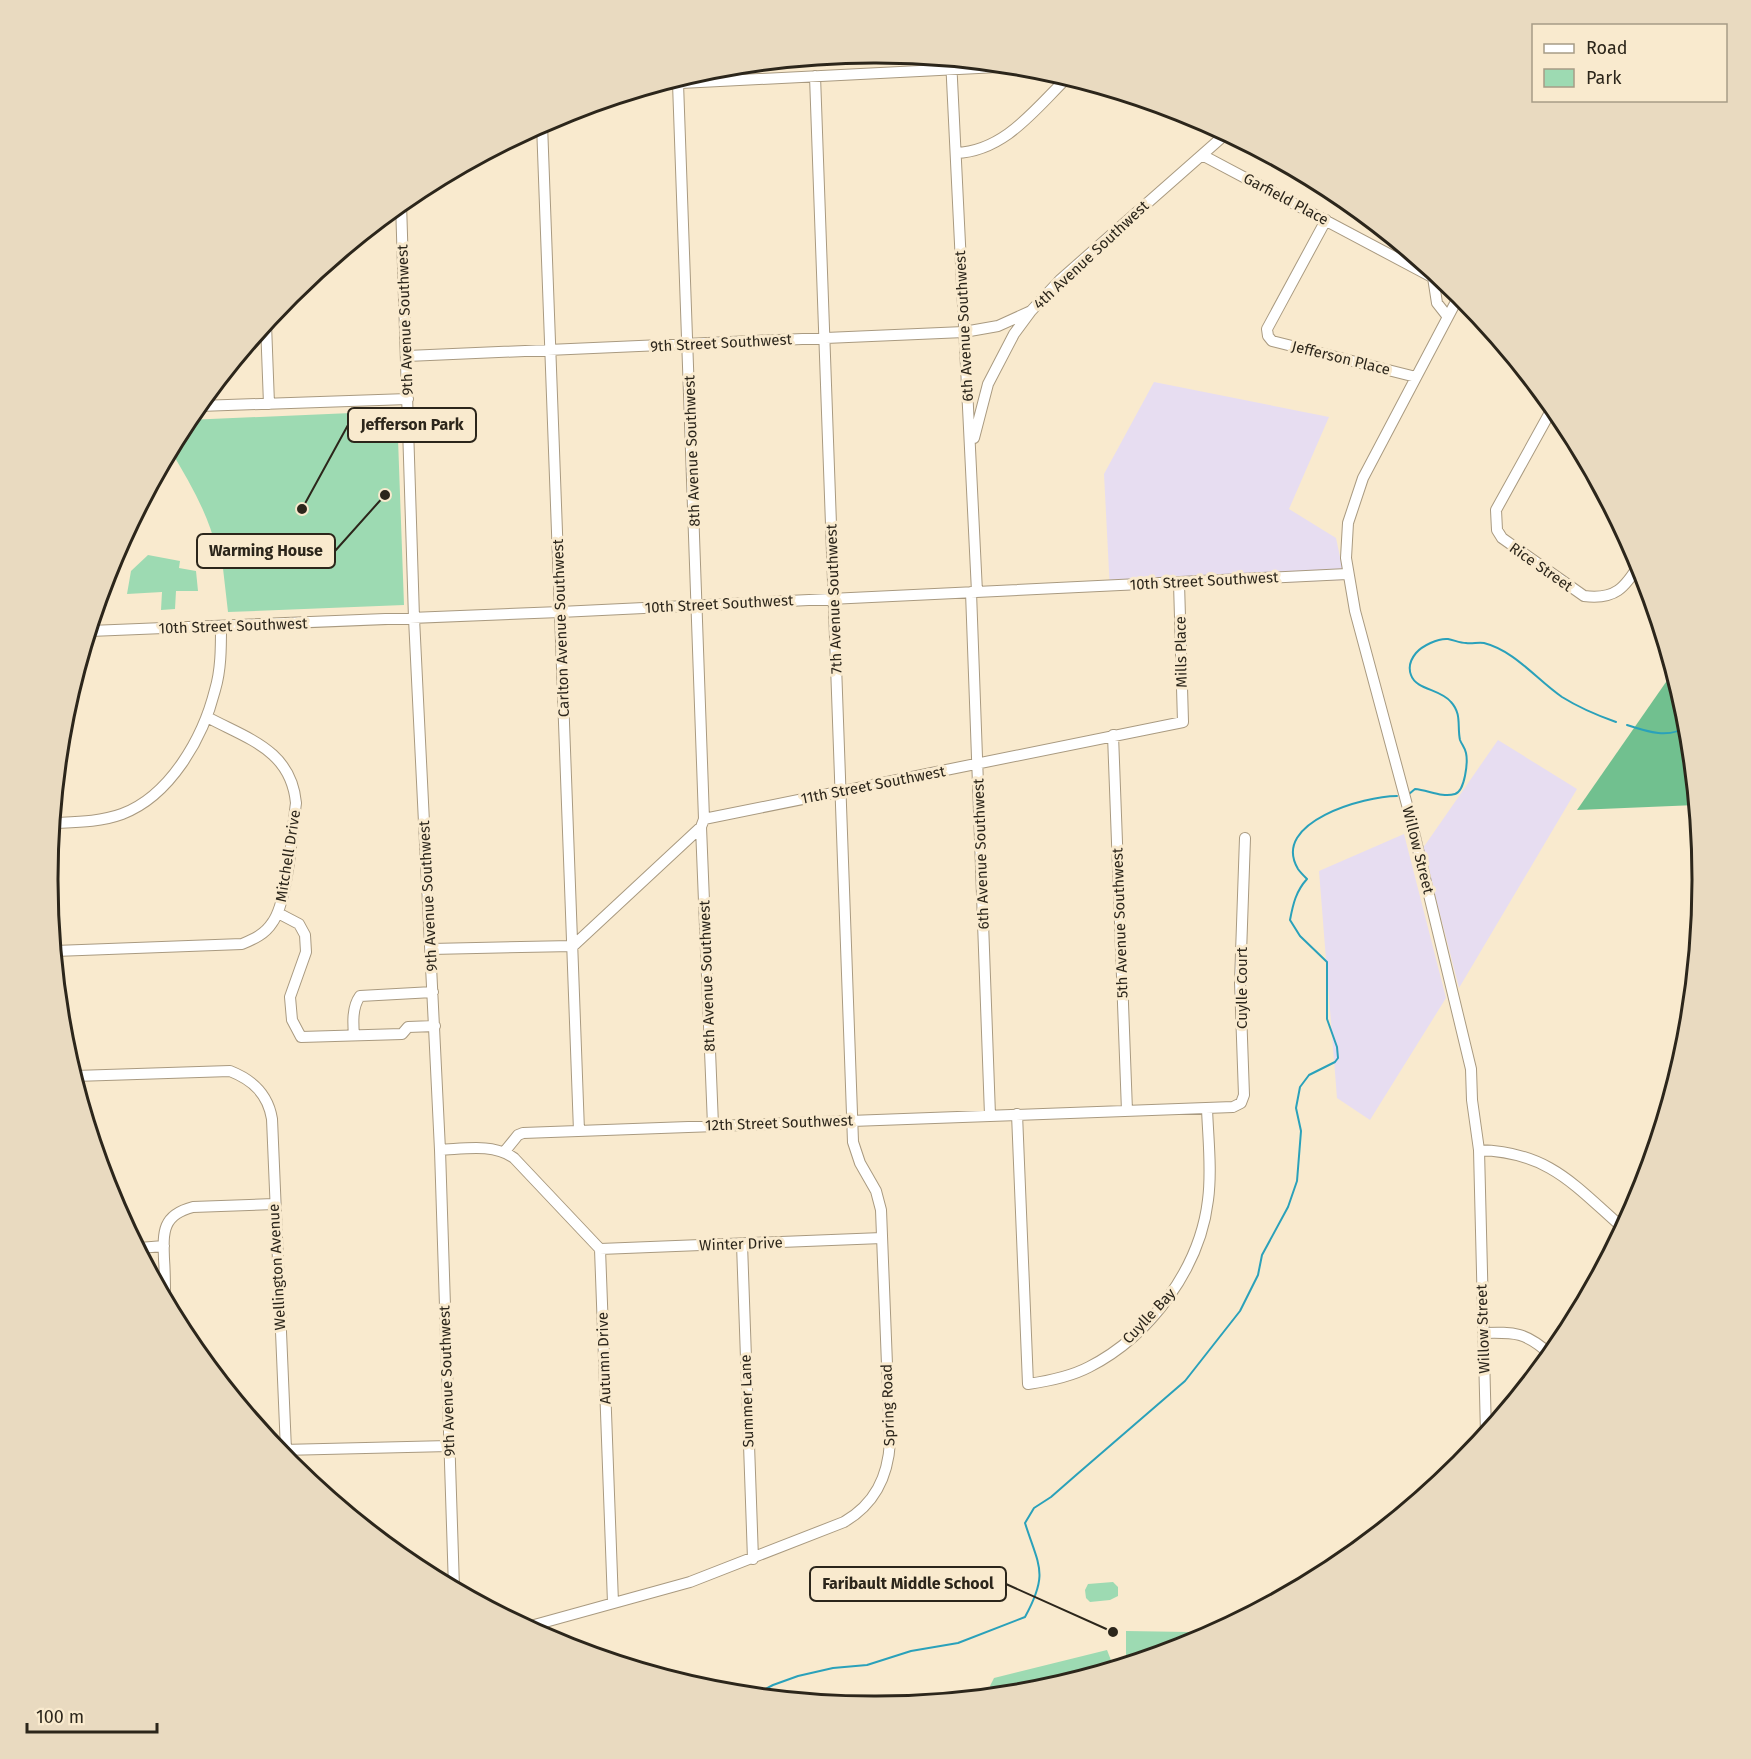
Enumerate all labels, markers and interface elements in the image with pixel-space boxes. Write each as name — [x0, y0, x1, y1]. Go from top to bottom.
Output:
legend — [1532, 24, 1727, 102]
text: Road — [1586, 37, 1628, 59]
text: Park — [1586, 67, 1622, 89]
street label: Garfield Place — [1240, 169, 1332, 229]
street label: 4th Avenue Southwest — [1030, 196, 1153, 313]
street label: 9th Avenue Southwest — [393, 244, 417, 396]
street label: 6th Avenue Southwest — [951, 249, 977, 402]
street label: 9th Street Southwest — [650, 330, 793, 356]
street label: Jefferson Place — [1290, 337, 1392, 379]
street label: 8th Avenue Southwest — [680, 374, 704, 527]
callout: Jefferson Park — [348, 408, 476, 442]
text: Jefferson Park — [359, 415, 464, 434]
street label: 7th Avenue Southwest — [822, 523, 846, 674]
callout: Warming House — [197, 534, 335, 568]
street label: Carlton Avenue Southwest — [549, 538, 573, 717]
street label: Rice Street — [1506, 539, 1577, 596]
text: Warming House — [209, 541, 323, 560]
street label: 10th Street Southwest — [1129, 568, 1279, 594]
street label: 10th Street Southwest — [644, 591, 794, 617]
street label: 10th Street Southwest — [158, 614, 308, 638]
street label: Mills Place — [1171, 616, 1191, 688]
street label: 11th Street Southwest — [799, 762, 947, 808]
street label: 6th Avenue Southwest — [969, 778, 993, 930]
street label: Willow Street — [1398, 804, 1438, 896]
street label: Mitchell Drive — [272, 809, 304, 903]
street label: 9th Avenue Southwest — [415, 820, 441, 972]
street label: 5th Avenue Southwest — [1108, 847, 1132, 999]
street label: 8th Avenue Southwest — [695, 899, 719, 1052]
street label: Cuylle Court — [1233, 946, 1251, 1029]
street label: 12th Street Southwest — [705, 1111, 854, 1135]
street label: Wellington Avenue — [265, 1203, 289, 1331]
street label: Winter Drive — [699, 1234, 783, 1254]
street label: Willow Street — [1472, 1283, 1494, 1374]
street label: Cuylle Bay — [1119, 1284, 1180, 1348]
street label: 9th Avenue Southwest — [435, 1305, 459, 1457]
street label: Autumn Drive — [593, 1312, 615, 1404]
street label: Summer Lane — [736, 1354, 758, 1448]
street label: Spring Road — [878, 1364, 898, 1446]
callout: Faribault Middle School — [810, 1567, 1006, 1601]
text: Faribault Middle School — [822, 1574, 994, 1593]
scale bar — [27, 1696, 158, 1734]
text: 100 m — [36, 1706, 84, 1728]

